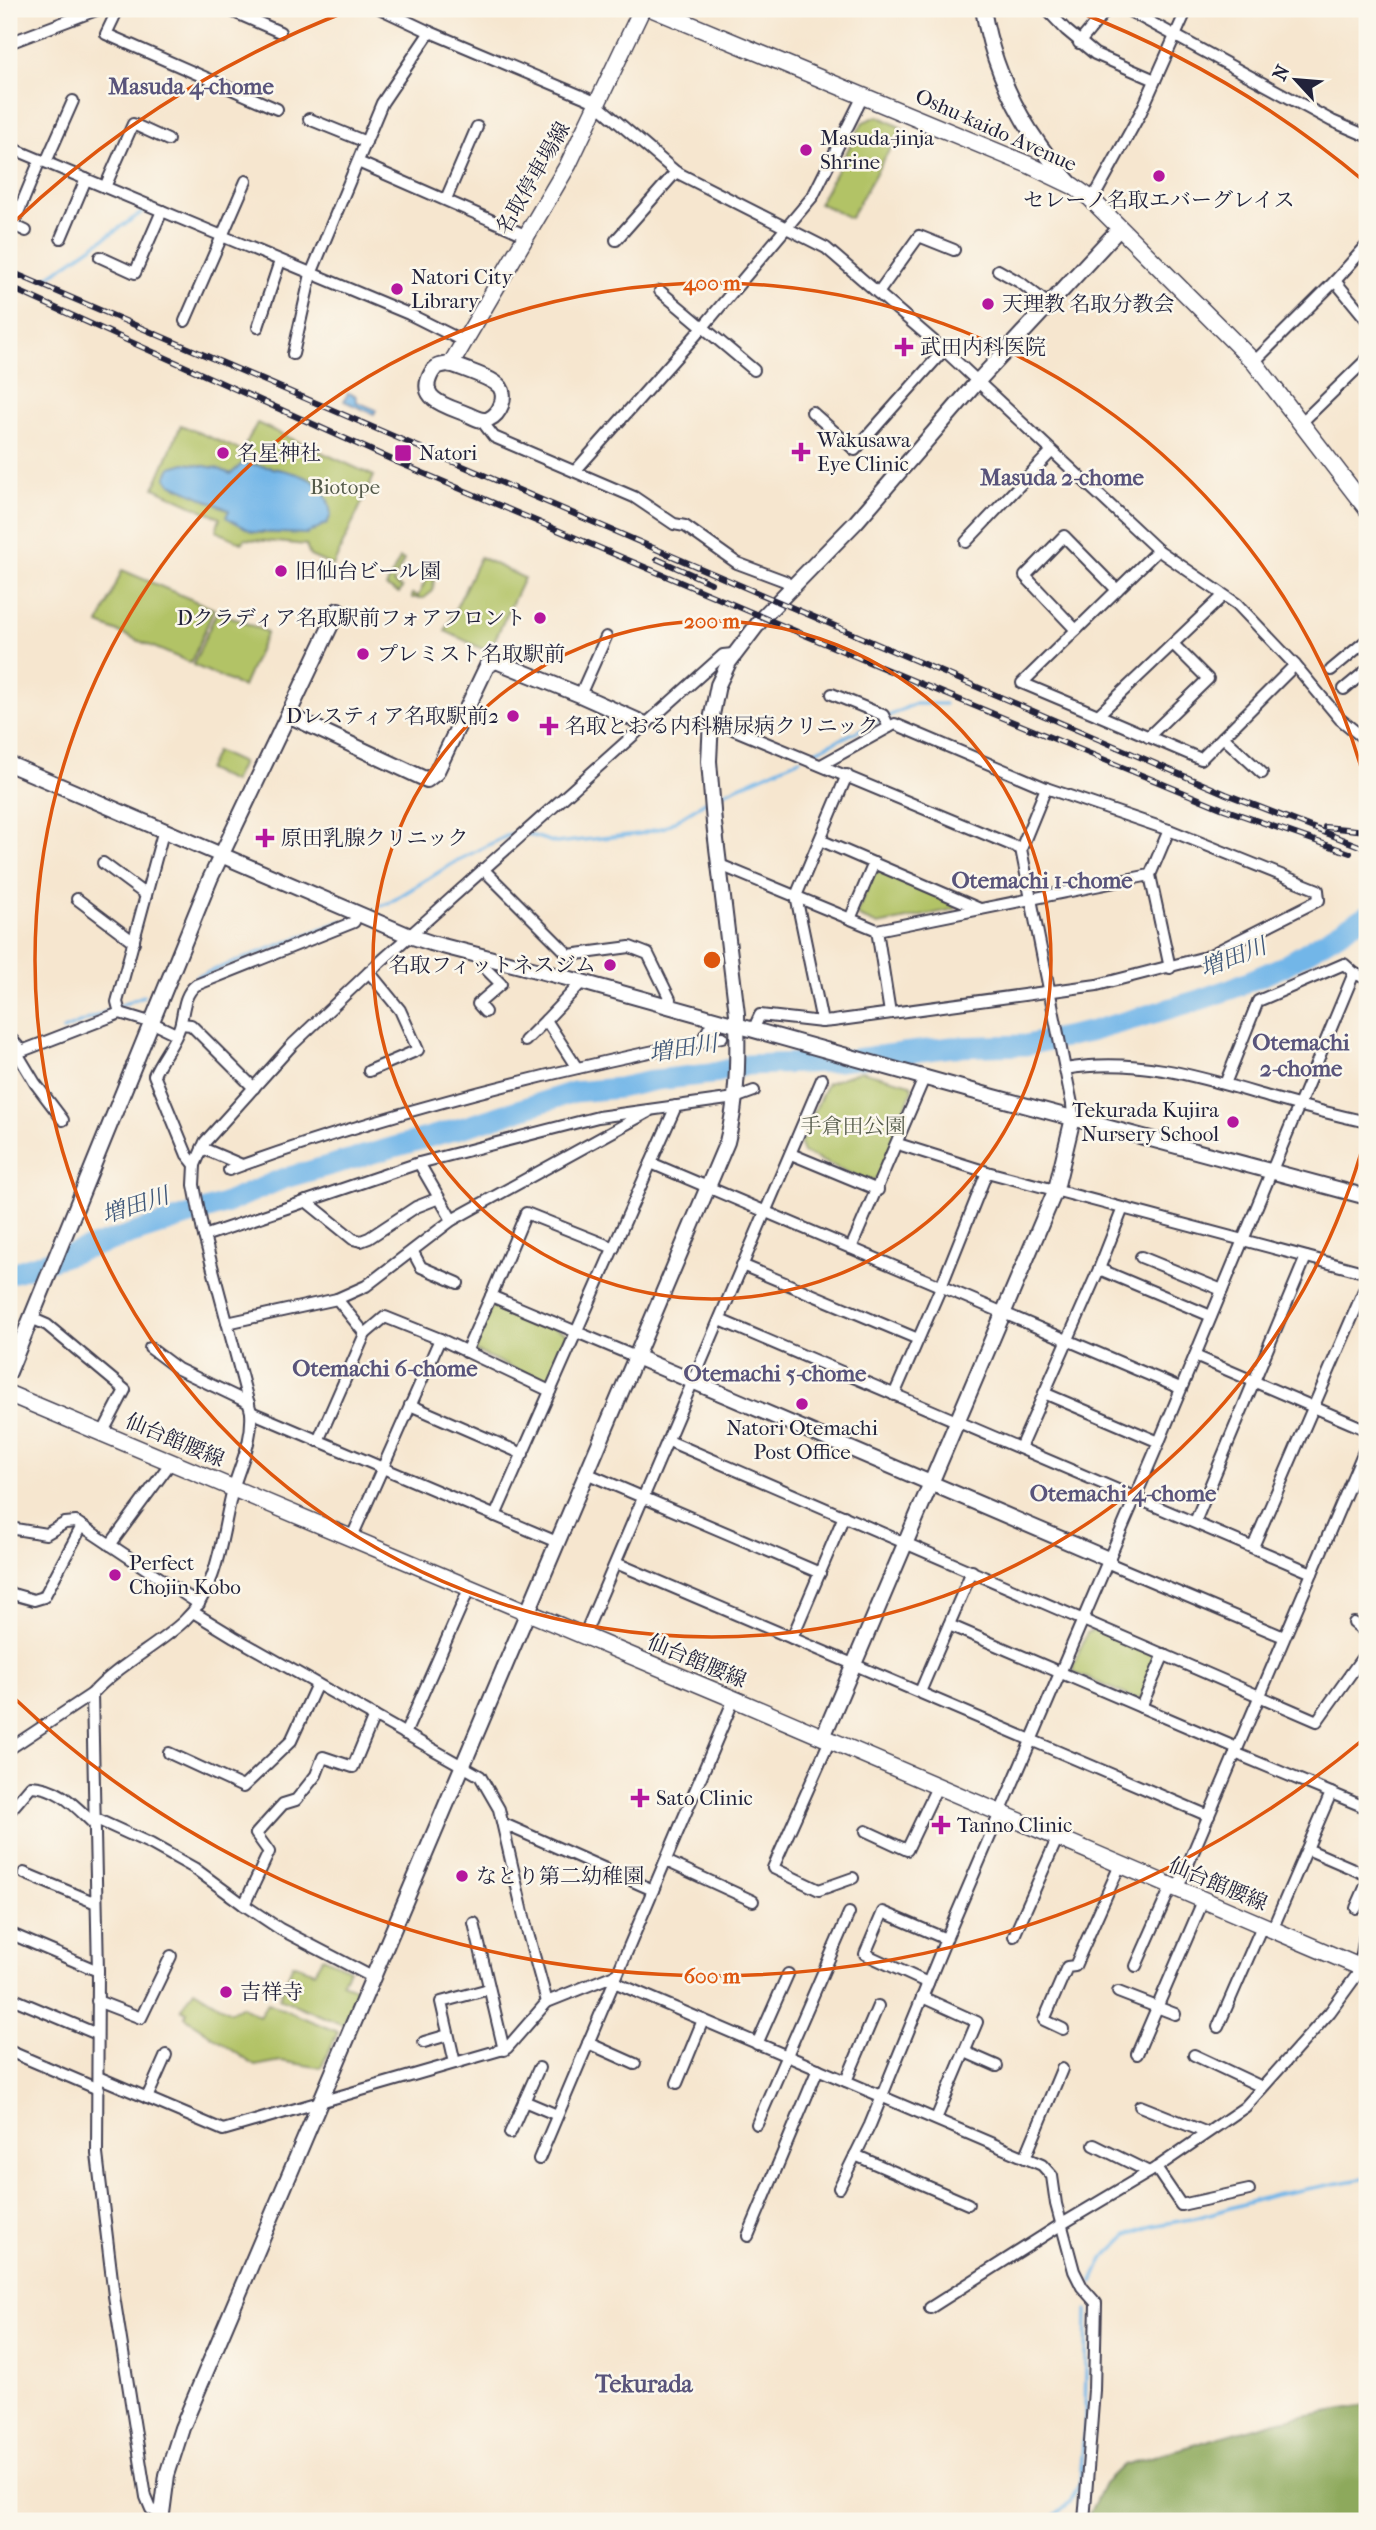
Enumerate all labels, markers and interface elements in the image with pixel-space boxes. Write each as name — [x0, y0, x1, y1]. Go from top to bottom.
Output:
north arrow — [1260, 46, 1330, 116]
text: N — [1269, 61, 1295, 84]
district label: Masuda 4-chome — [108, 73, 274, 100]
street label: Oshu-kaido Avenue — [912, 84, 1080, 176]
street label: 名取停車場線 — [491, 117, 575, 239]
place label: Masuda-jinja Shrine — [820, 126, 934, 174]
marker: Masuda-jinja Shrine — [798, 142, 814, 158]
marker: セレーノ名取エバーグレイス — [1151, 168, 1167, 184]
place label: セレーノ名取エバーグレイス — [1023, 188, 1295, 212]
place label: Natori City Library — [411, 265, 513, 313]
text: 400 m — [682, 271, 741, 296]
marker: Natori City Library — [389, 281, 405, 297]
place label: 天理教 名取分教会 — [1002, 292, 1175, 316]
marker: 天理教 名取分教会 — [980, 296, 996, 312]
place label: 武田内科医院 — [920, 335, 1046, 359]
marker: 武田内科医院 — [894, 337, 914, 357]
place label: Wakusawa Eye Clinic — [816, 428, 911, 476]
place label: 名星神社 — [237, 441, 321, 465]
place label: Natori — [419, 441, 477, 465]
marker: Wakusawa Eye Clinic — [791, 442, 811, 462]
marker: Natori — [393, 443, 413, 463]
marker: 名星神社 — [215, 445, 231, 461]
district label: Masuda 2-chome — [980, 464, 1145, 491]
park label: Biotope — [310, 475, 380, 499]
place label: 旧仙台ビール園 — [295, 559, 441, 583]
marker: 旧仙台ビール園 — [273, 563, 289, 579]
place label: Dクラディア名取駅前フォアフロント — [177, 606, 526, 630]
text: 200 m — [684, 609, 741, 633]
marker: Dクラディア名取駅前フォアフロント — [532, 610, 548, 626]
place label: プレミスト名取駅前 — [377, 642, 565, 666]
marker: プレミスト名取駅前 — [355, 646, 371, 662]
place label: Dレスティア名取駅前2 — [286, 704, 499, 728]
marker: Dレスティア名取駅前2 — [505, 708, 521, 724]
place label: 名取とおる内科糖尿病クリニック — [565, 714, 879, 738]
marker: 名取とおる内科糖尿病クリニック — [539, 716, 559, 736]
place label: 原田乳腺クリニック — [281, 826, 469, 850]
marker: 原田乳腺クリニック — [255, 828, 275, 848]
district label: Otemachi 1-chome — [951, 867, 1133, 894]
water label: 増田川 — [1196, 931, 1273, 982]
centre of rings — [700, 948, 724, 972]
place label: 名取フィットネスジム — [389, 953, 596, 977]
marker: 名取フィットネスジム — [602, 957, 618, 973]
water label: 増田川 — [647, 1029, 722, 1067]
district label: Otemachi 2-chome — [1252, 1029, 1350, 1082]
place label: Tekurada Kujira Nursery School — [1072, 1098, 1219, 1146]
park label: 手倉田公園 — [801, 1114, 906, 1138]
marker: Tekurada Kujira Nursery School — [1225, 1114, 1241, 1130]
water label: 増田川 — [98, 1181, 175, 1229]
district label: Otemachi 6-chome — [292, 1355, 478, 1382]
district label: Otemachi 5-chome — [684, 1360, 867, 1387]
marker: Natori Otemachi Post Office — [794, 1396, 810, 1412]
street label: 仙台館腰線 — [122, 1408, 228, 1472]
place label: Natori Otemachi Post Office — [726, 1416, 878, 1464]
district label: Otemachi 4-chome — [1030, 1480, 1217, 1507]
place label: Perfect Chojin Kobo — [129, 1551, 241, 1599]
marker: Perfect Chojin Kobo — [107, 1567, 123, 1583]
street label: 仙台館腰線 — [644, 1629, 750, 1693]
place label: Sato Clinic — [656, 1786, 753, 1810]
marker: Sato Clinic — [630, 1788, 650, 1808]
place label: Tanno Clinic — [957, 1813, 1072, 1837]
marker: Tanno Clinic — [931, 1815, 951, 1835]
street label: 仙台館腰線 — [1165, 1852, 1271, 1916]
place label: なとり第二幼稚園 — [476, 1864, 644, 1888]
marker: なとり第二幼稚園 — [454, 1868, 470, 1884]
text: 600 m — [684, 1964, 741, 1988]
place label: 吉祥寺 — [240, 1980, 303, 2004]
marker: 吉祥寺 — [218, 1984, 234, 2000]
district label: Tekurada — [594, 2370, 694, 2398]

